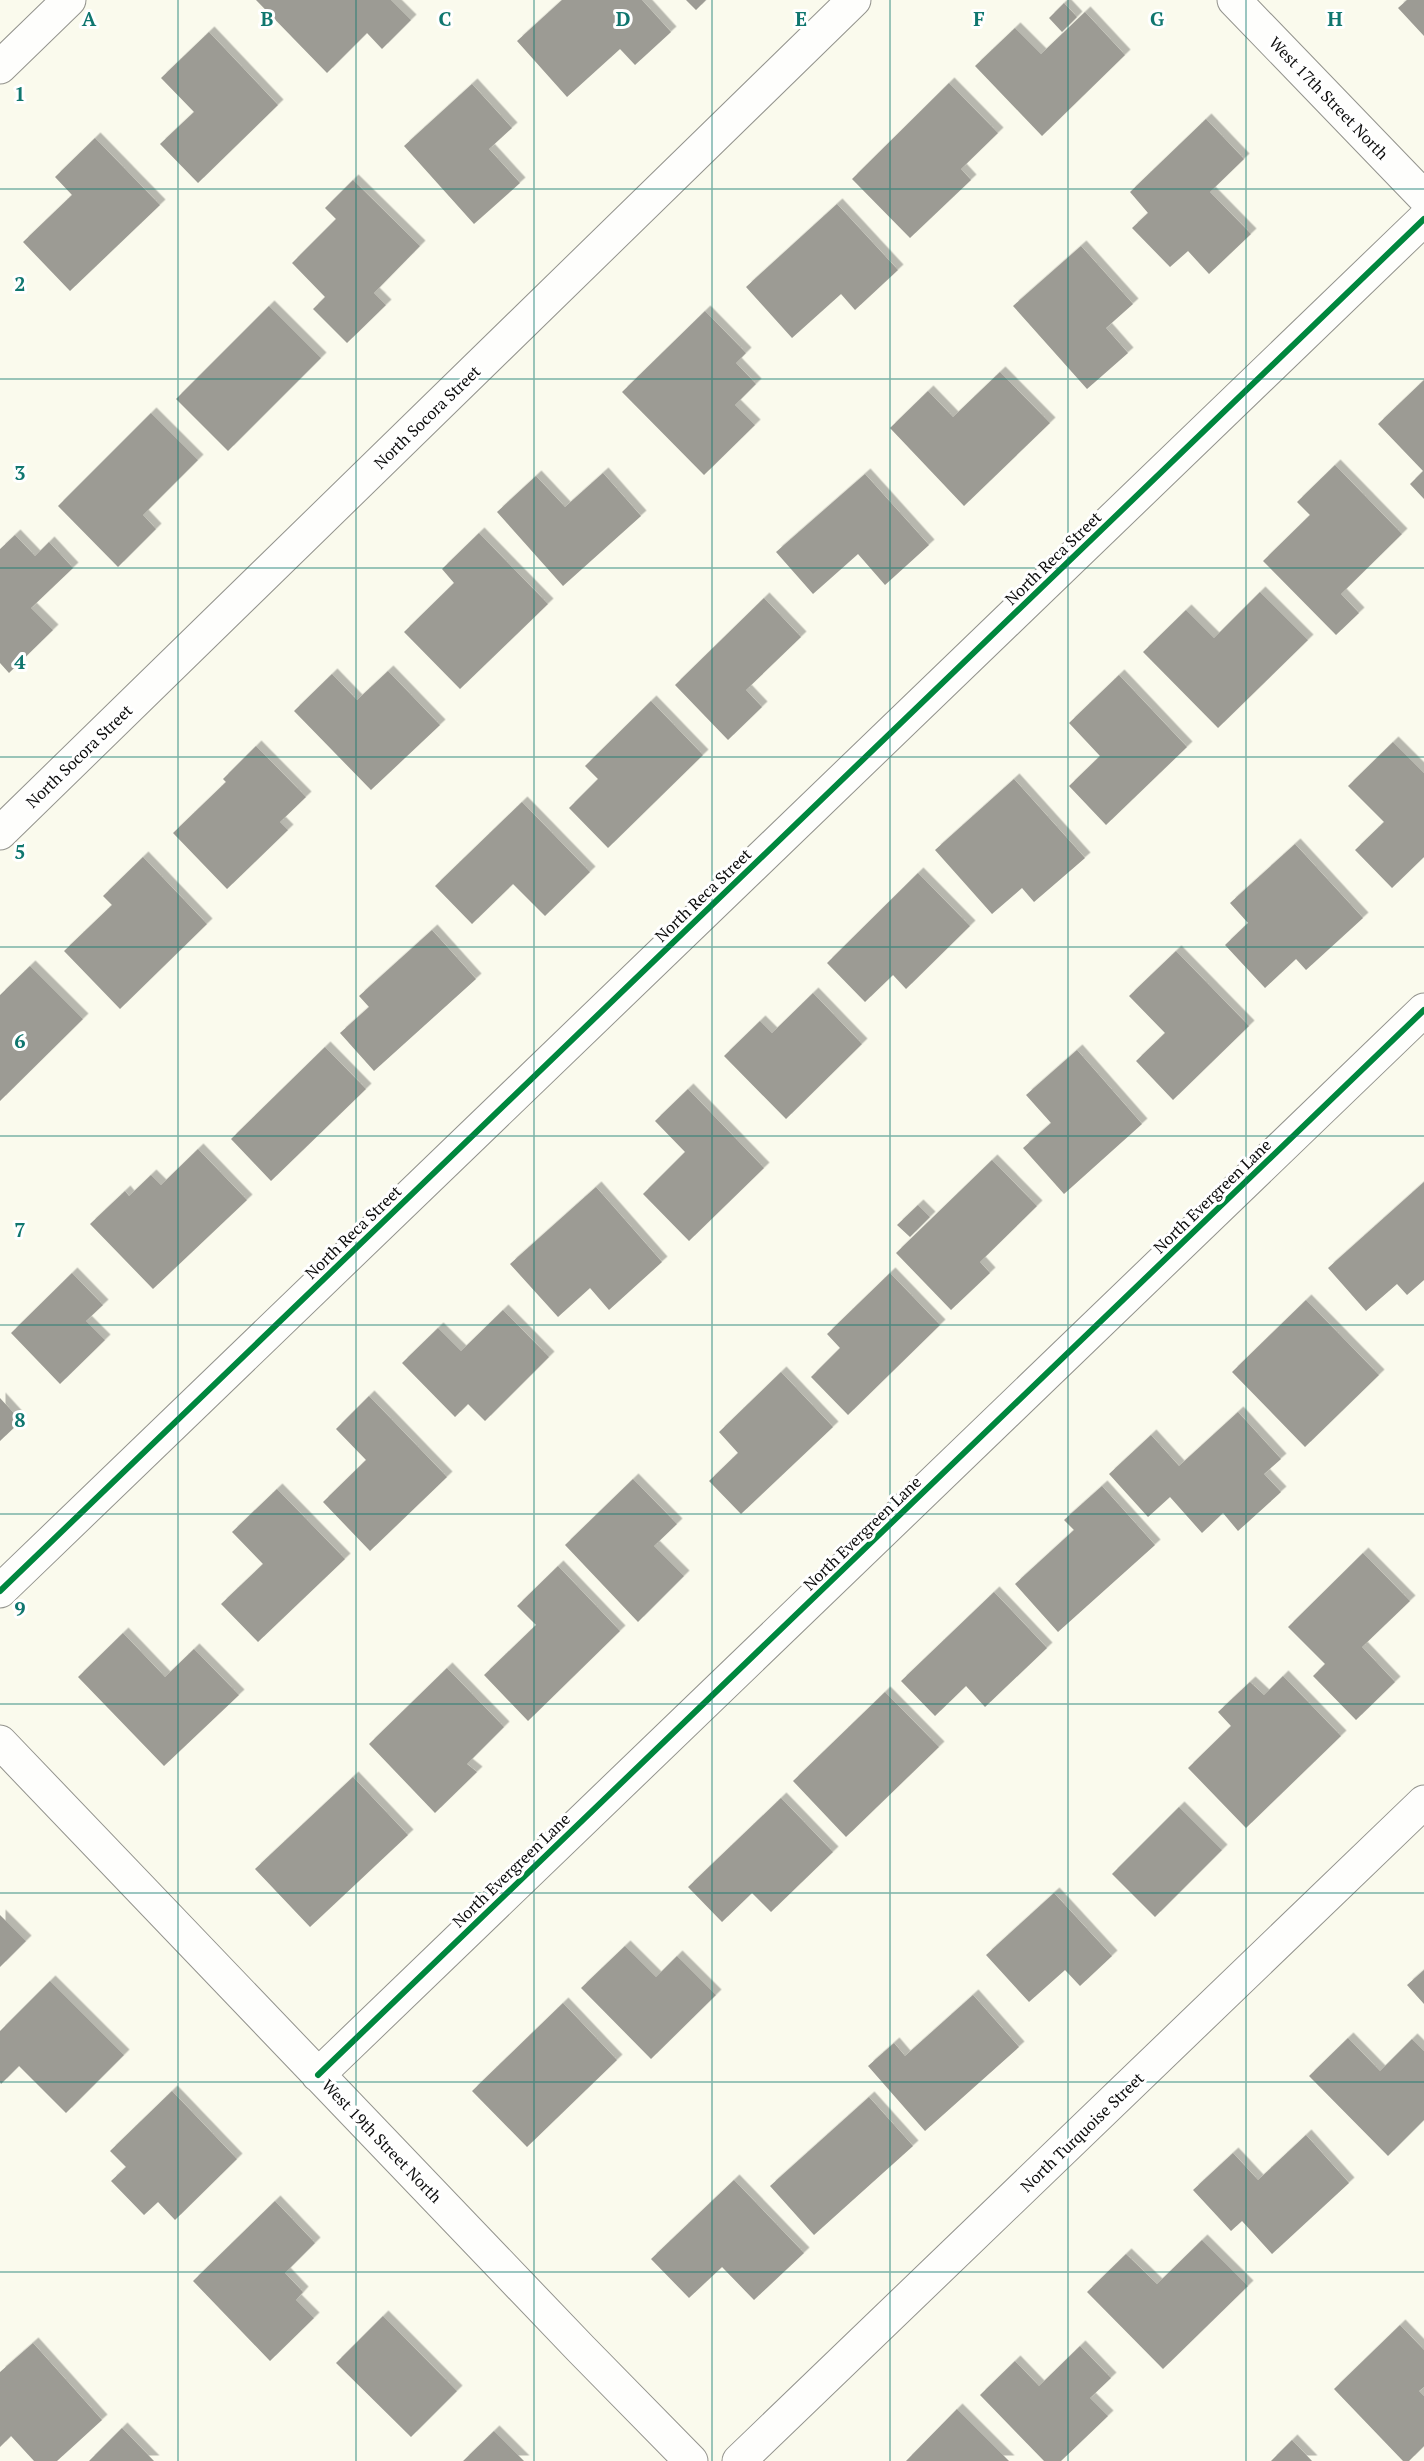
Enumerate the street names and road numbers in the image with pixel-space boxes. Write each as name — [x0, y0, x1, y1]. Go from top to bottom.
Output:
street label: West 17th Street North — [1265, 32, 1394, 165]
street label: North Socora Street — [369, 360, 485, 474]
street label: North Reca Street — [1000, 506, 1106, 610]
street label: North Socora Street — [21, 699, 137, 813]
street label: North Reca Street — [650, 843, 756, 947]
street label: North Evergreen Lane — [1148, 1134, 1276, 1258]
street label: North Reca Street — [300, 1180, 406, 1284]
street label: North Evergreen Lane — [798, 1471, 926, 1595]
street label: North Evergreen Lane — [447, 1808, 575, 1932]
street label: North Turquoise Street — [1015, 2067, 1149, 2197]
street label: West 19th Street North — [317, 2075, 447, 2208]

